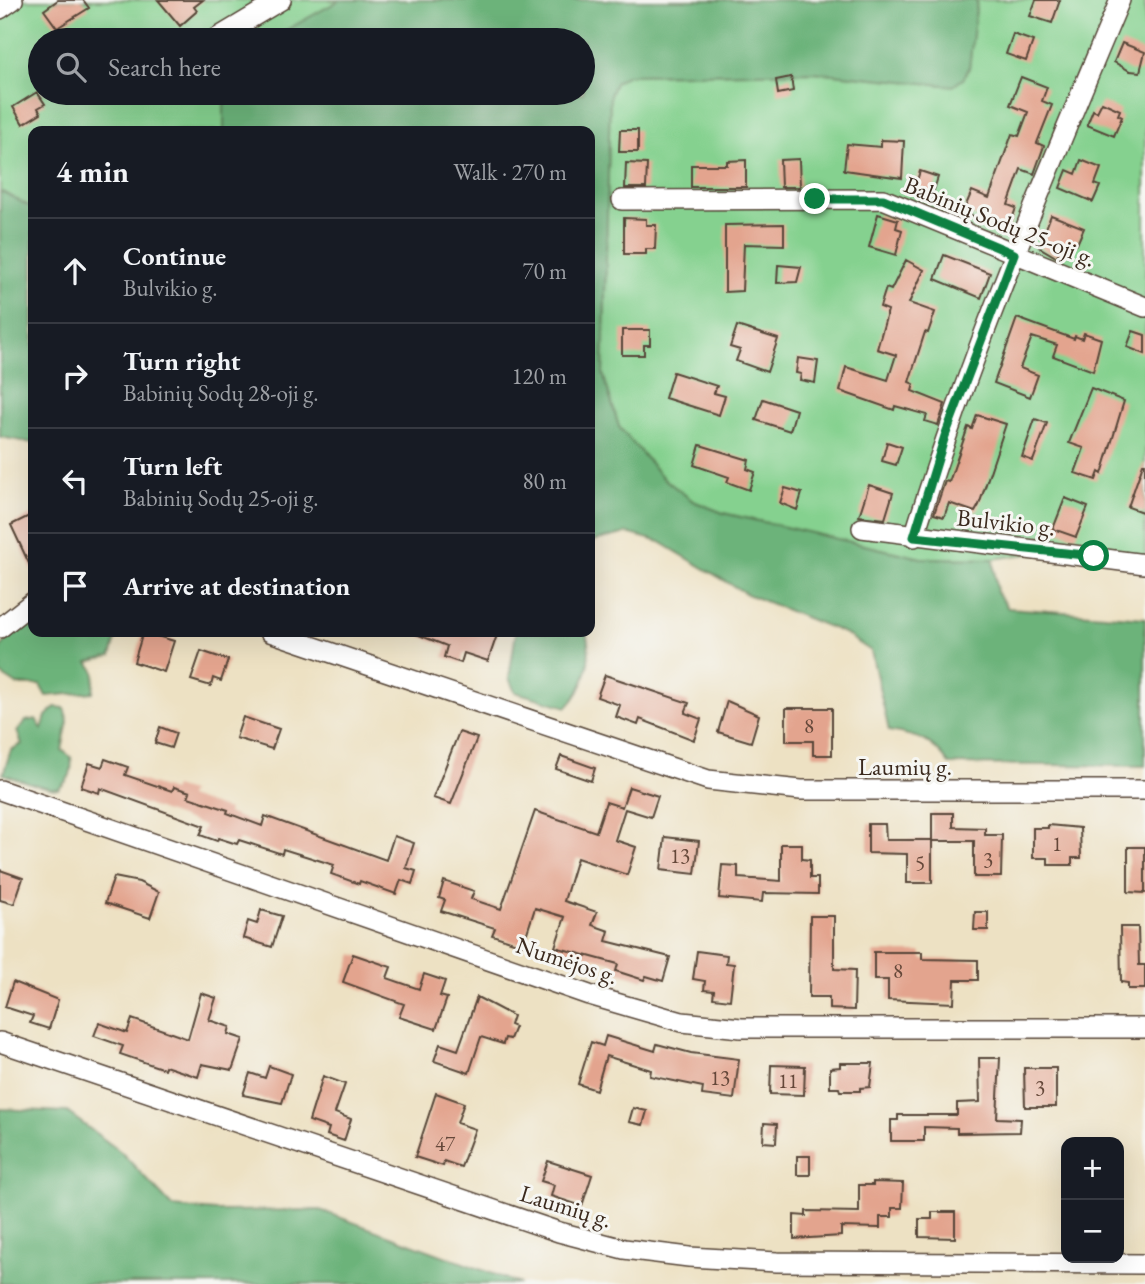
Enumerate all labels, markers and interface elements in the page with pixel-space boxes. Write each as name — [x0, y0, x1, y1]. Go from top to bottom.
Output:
search box — [28, 28, 595, 105]
icon: search — [52, 48, 90, 86]
text: Search here — [108, 50, 221, 84]
text: 4 min — [56, 152, 129, 191]
text: Walk · 270 m — [453, 157, 567, 187]
street label: Babinių Sodų 25-oji g. — [900, 168, 1100, 274]
route end — [799, 183, 830, 214]
text: Continue — [123, 239, 226, 273]
icon: ahead — [56, 252, 94, 290]
text: 70 m — [522, 256, 567, 286]
text: Bulvikio g. — [123, 273, 218, 303]
text: Turn right — [123, 344, 241, 378]
icon: right — [56, 357, 94, 395]
text: 120 m — [511, 361, 567, 391]
text: Babinių Sodų 28-oji g. — [123, 378, 319, 408]
text: Turn left — [123, 449, 222, 483]
icon: left — [56, 462, 94, 500]
text: 80 m — [522, 466, 567, 496]
text: Babinių Sodų 25-oji g. — [123, 483, 319, 513]
street label: Bulvikio g. — [955, 501, 1057, 543]
route start — [1078, 540, 1109, 571]
icon: arrive — [56, 567, 94, 605]
text: Arrive at destination — [123, 569, 350, 603]
house number: 8 — [804, 712, 814, 739]
street label: Laumių g. — [858, 751, 952, 782]
house number: 1 — [1052, 830, 1062, 857]
house number: 13 — [670, 842, 690, 869]
house number: 3 — [983, 846, 993, 873]
house number: 5 — [915, 849, 925, 876]
street label: Numėjos g. — [512, 929, 622, 991]
house number: 8 — [893, 957, 903, 984]
house number: 13 — [710, 1064, 730, 1091]
house number: 11 — [778, 1067, 798, 1094]
house number: 3 — [1035, 1074, 1045, 1101]
house number: 47 — [435, 1130, 456, 1157]
map controls — [1061, 1137, 1124, 1263]
button: + — [1061, 1137, 1124, 1200]
street label: Laumių g. — [516, 1177, 616, 1235]
button: − — [1061, 1200, 1124, 1263]

